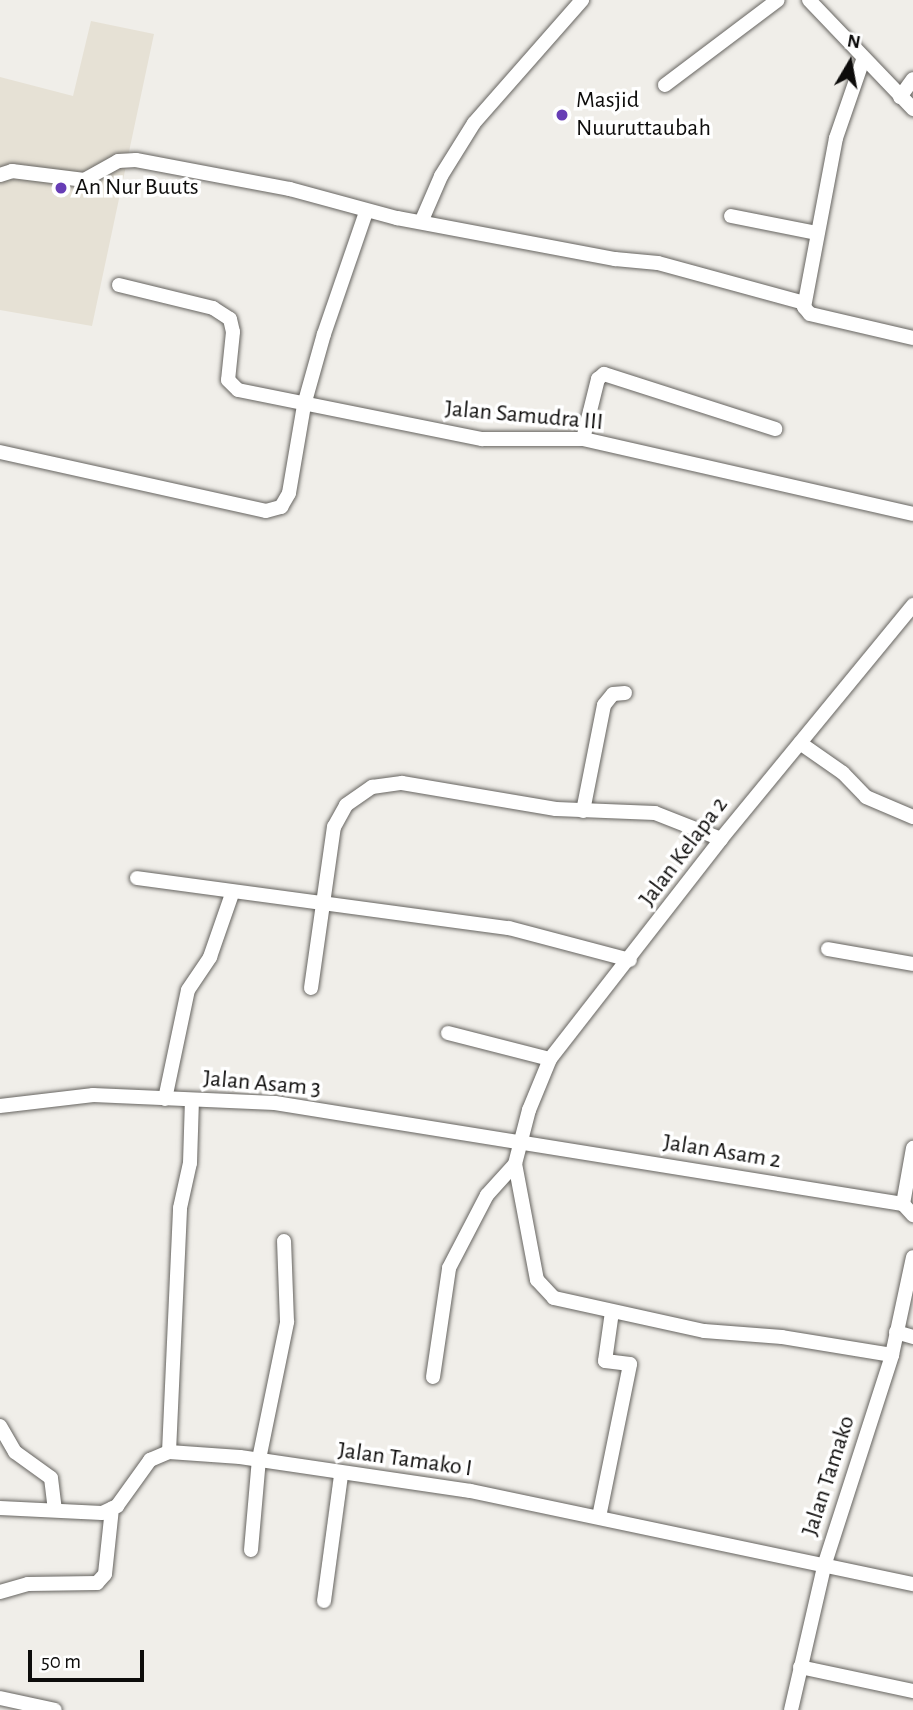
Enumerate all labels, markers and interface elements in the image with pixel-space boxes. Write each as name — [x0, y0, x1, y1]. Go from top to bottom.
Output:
north arrow — [815, 28, 885, 98]
text: N — [846, 31, 862, 52]
place label: Masjid Nuuruttaubah — [576, 87, 711, 143]
marker: Masjid Nuuruttaubah — [554, 107, 570, 123]
place label: An Nur Buuts — [75, 174, 199, 202]
marker: An Nur Buuts — [53, 180, 69, 196]
street label: Jalan Samudra III — [444, 395, 604, 437]
street label: Jalan Kelapa 2 — [633, 791, 735, 913]
street label: Jalan Asam 3 — [202, 1065, 322, 1103]
street label: Jalan Asam 2 — [661, 1128, 783, 1176]
street label: Jalan Tamako — [796, 1412, 862, 1540]
street label: Jalan Tamako I — [336, 1436, 474, 1484]
scale bar — [32, 1636, 147, 1680]
text: 50 m — [41, 1651, 81, 1672]

